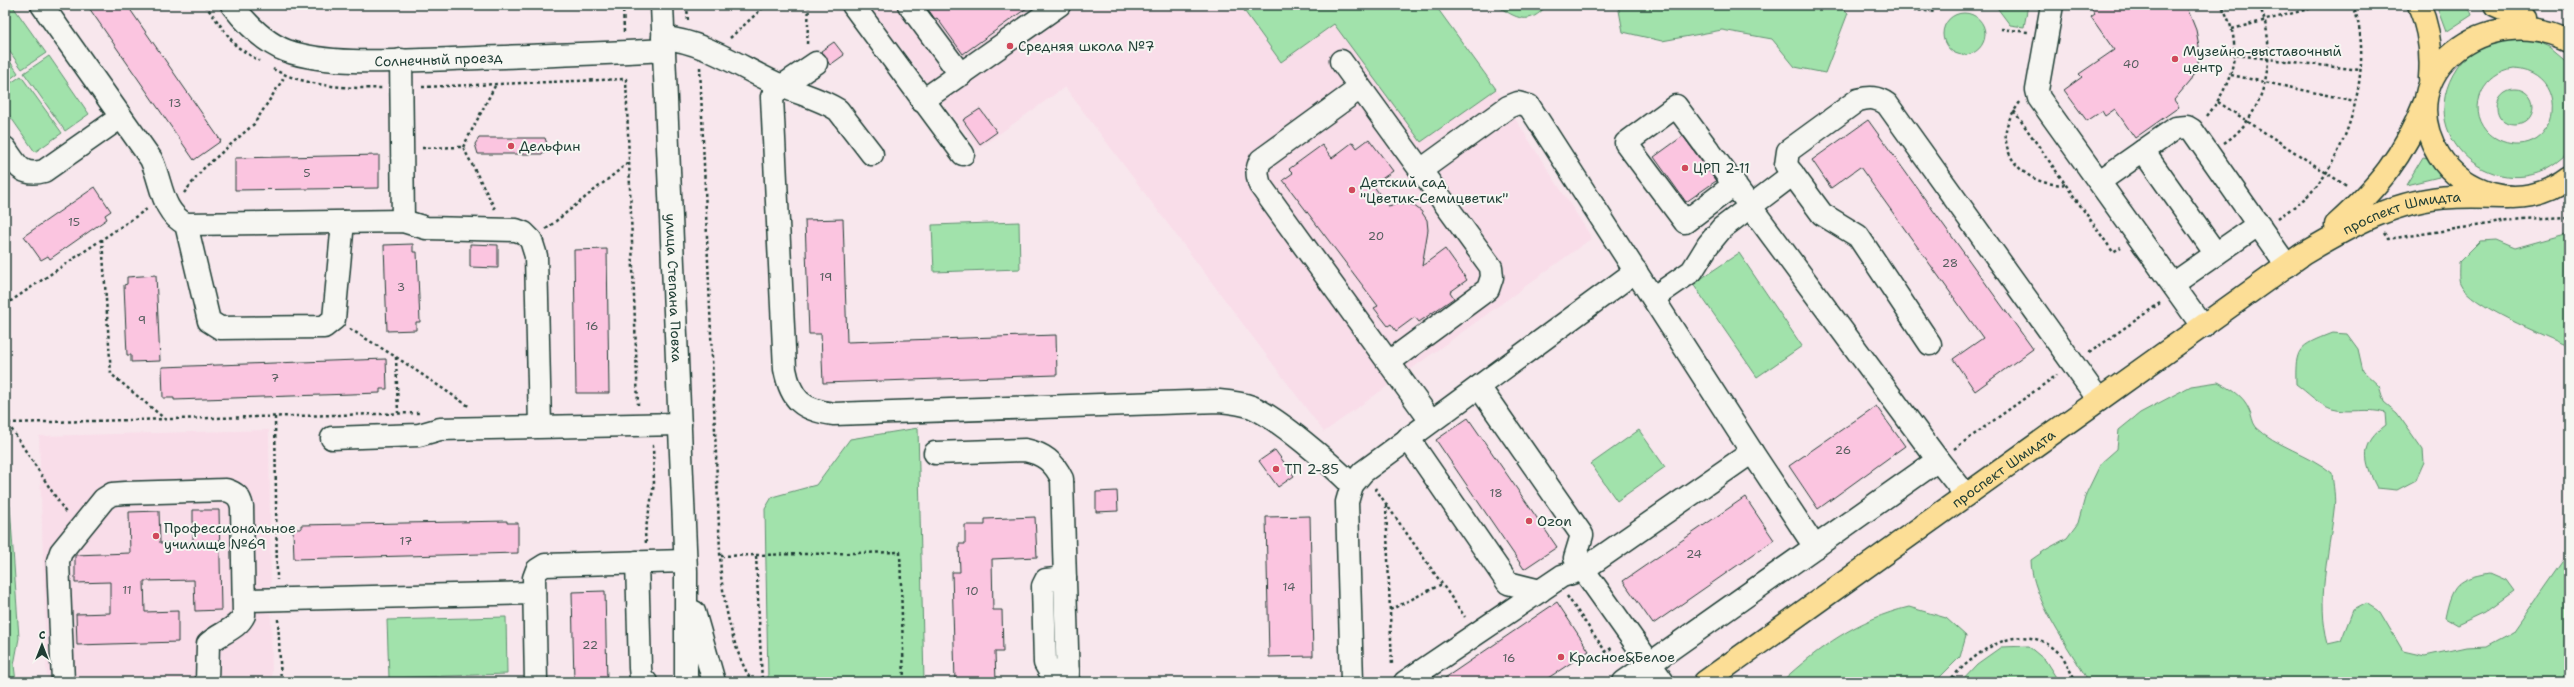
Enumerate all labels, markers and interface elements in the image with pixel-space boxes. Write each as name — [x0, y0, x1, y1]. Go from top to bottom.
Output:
place label: Средняя школа №7 — [1018, 37, 1154, 55]
marker: Средняя школа №7 — [1005, 41, 1015, 51]
place label: Музейно-выставочный центр — [2183, 42, 2342, 76]
street label: Солнечный проезд — [374, 48, 503, 70]
marker: Музейно-выставочный центр — [2170, 54, 2180, 64]
house number: 40 — [2123, 56, 2139, 72]
house number: 13 — [169, 95, 181, 111]
place label: Дельфин — [519, 137, 580, 155]
marker: Дельфин — [506, 141, 516, 151]
place label: ЦРП 2-11 — [1693, 159, 1750, 177]
marker: ЦРП 2-11 — [1680, 163, 1690, 173]
house number: 5 — [303, 165, 311, 181]
place label: Детский сад "Цветик-Семицветик" — [1360, 173, 1509, 207]
marker: Детский сад "Цветик-Семицветик" — [1347, 185, 1357, 195]
street label: проспект Шмидта — [2340, 188, 2462, 239]
street label: улица Степана Повха — [662, 213, 686, 363]
house number: 15 — [68, 214, 80, 230]
house number: 20 — [1368, 228, 1384, 244]
house number: 28 — [1942, 255, 1958, 271]
house number: 19 — [820, 269, 832, 285]
house number: 3 — [397, 279, 405, 295]
house number: 9 — [138, 312, 146, 328]
house number: 16 — [585, 318, 599, 334]
house number: 7 — [271, 370, 279, 386]
street label: проспект Шмидта — [1948, 425, 2059, 512]
house number: 26 — [1835, 442, 1851, 458]
place label: ТП 2-85 — [1284, 460, 1339, 478]
marker: ТП 2-85 — [1271, 464, 1281, 474]
house number: 18 — [1489, 485, 1503, 501]
place label: Ozon — [1537, 512, 1572, 530]
marker: Ozon — [1524, 516, 1534, 526]
place label: Профессиональное училище №69 — [164, 519, 296, 553]
marker: Профессиональное училище №69 — [151, 531, 161, 541]
house number: 17 — [400, 533, 412, 549]
house number: 24 — [1686, 546, 1702, 562]
house number: 14 — [1283, 579, 1295, 595]
house number: 11 — [122, 582, 132, 598]
house number: 10 — [965, 583, 979, 599]
north arrow — [22, 625, 62, 665]
text: С — [39, 628, 46, 643]
house number: 22 — [582, 637, 598, 653]
place label: Красное&Белое — [1569, 648, 1675, 666]
house number: 16 — [1502, 650, 1516, 666]
marker: Красное&Белое — [1556, 652, 1566, 662]

